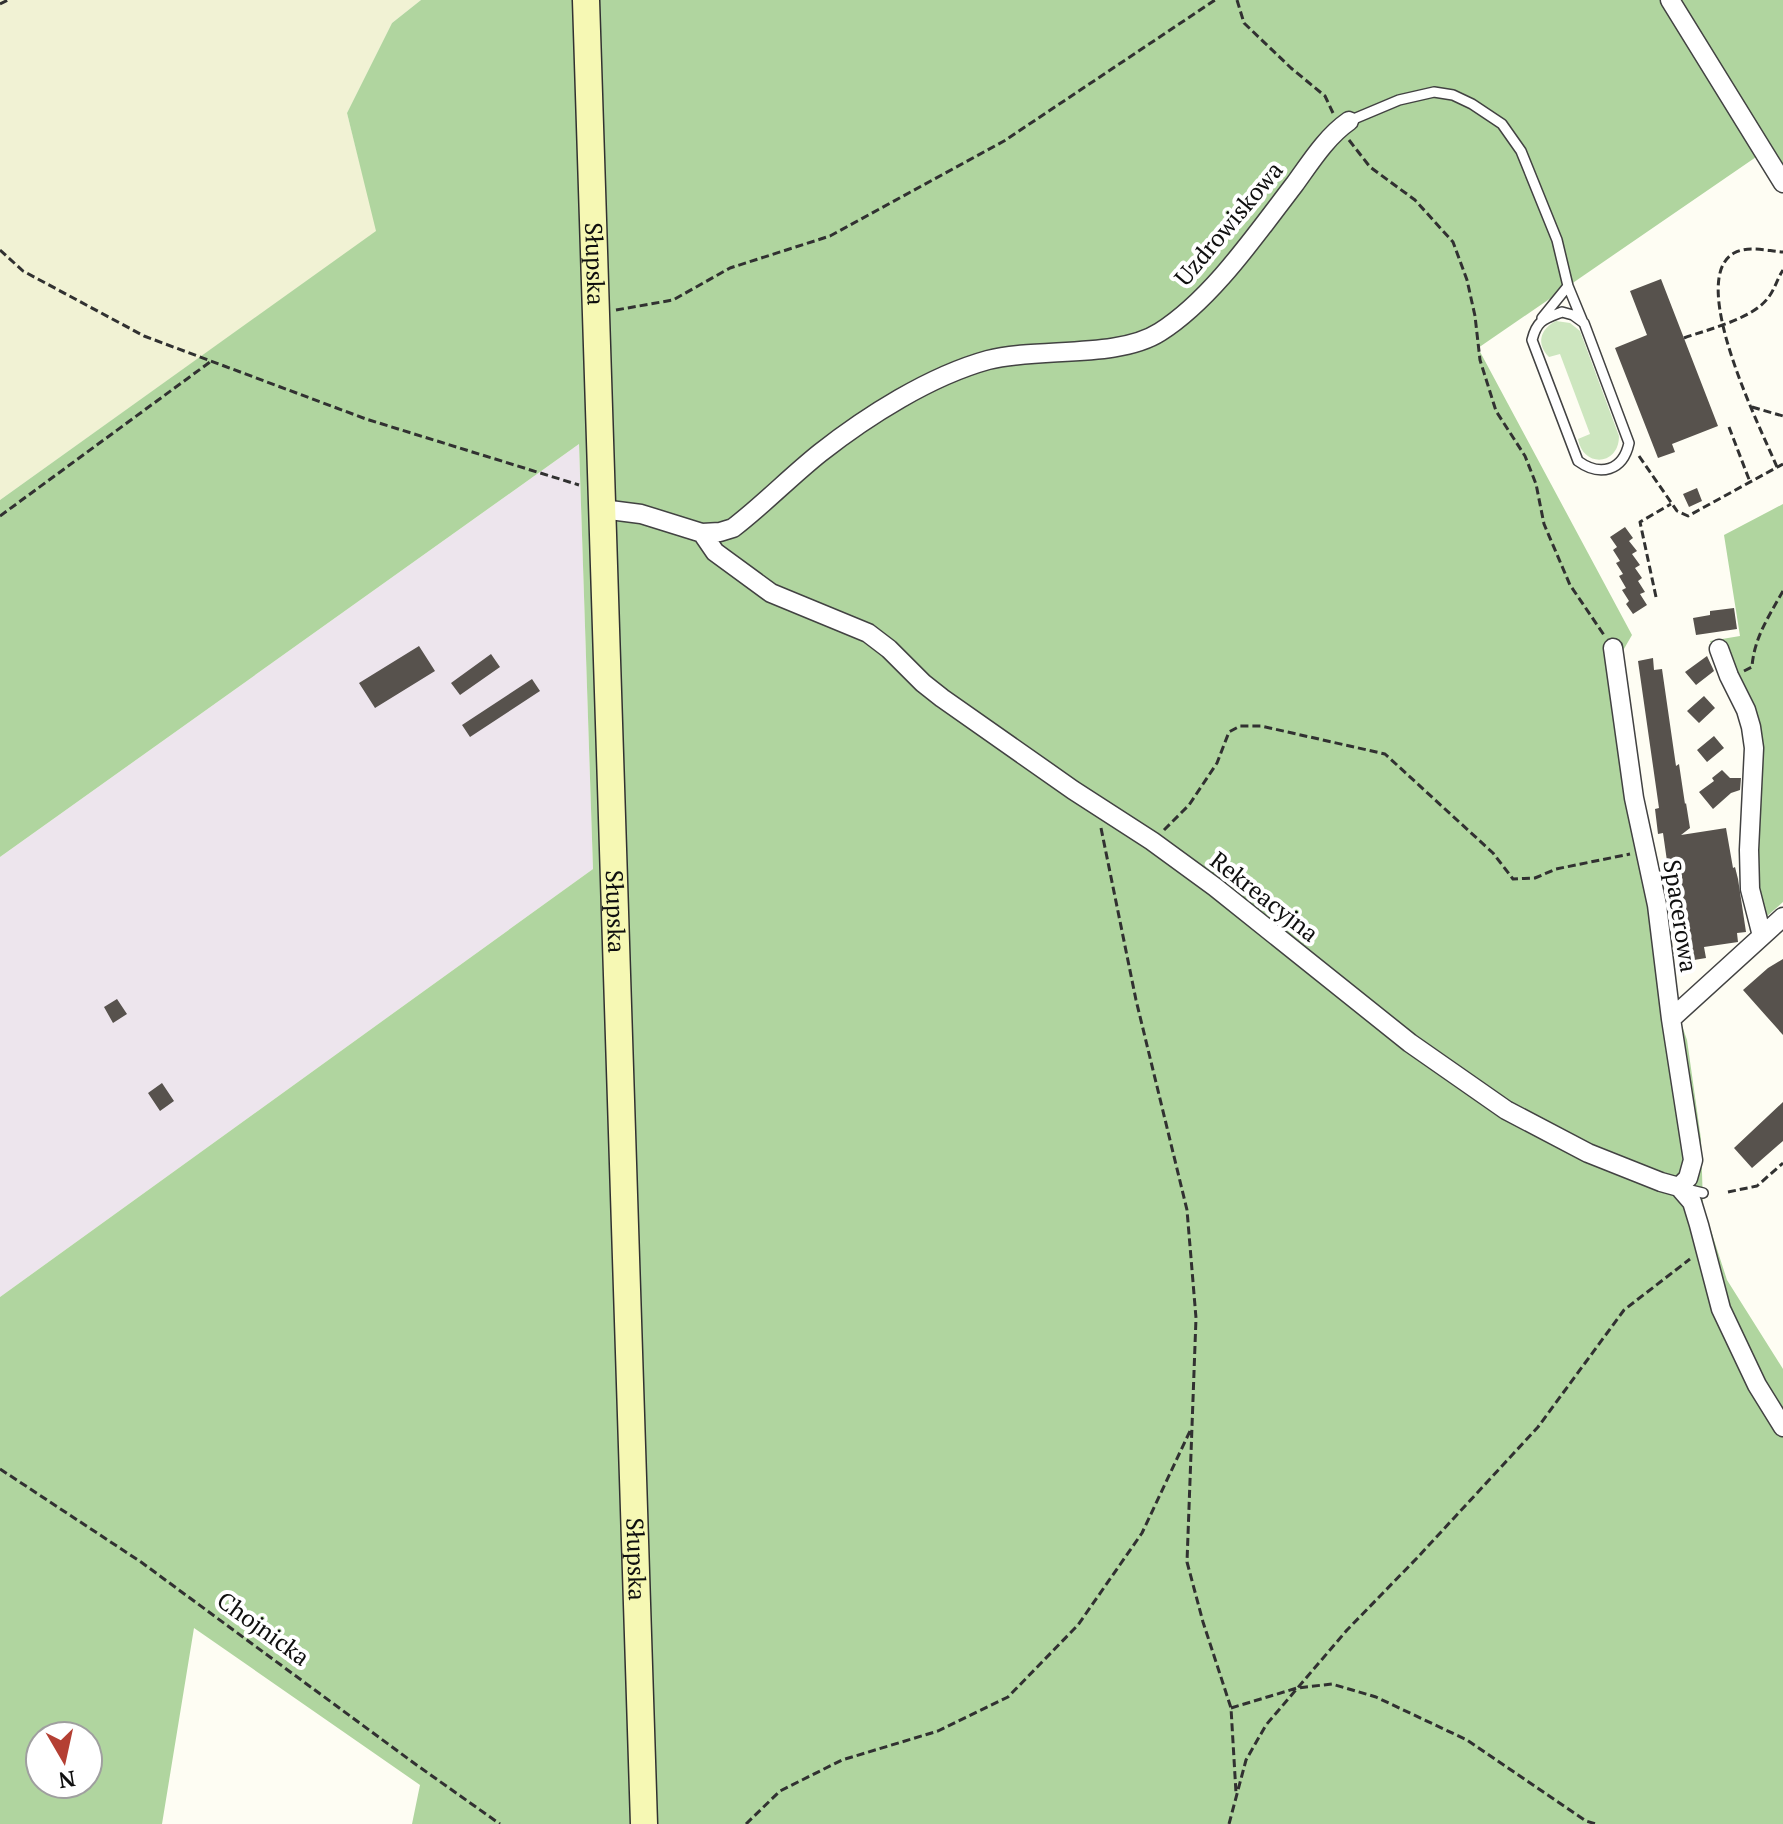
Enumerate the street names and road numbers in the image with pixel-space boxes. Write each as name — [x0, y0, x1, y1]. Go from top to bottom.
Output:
street label: Uzdrowiskowa — [1167, 154, 1290, 292]
street label: Słupska — [578, 222, 613, 306]
street label: Rekreacyjna — [1204, 844, 1325, 949]
street label: Spacerowa — [1656, 857, 1706, 974]
street label: Słupska — [599, 870, 633, 953]
street label: Słupska — [619, 1517, 654, 1601]
street label: Chojnicka — [211, 1584, 316, 1673]

